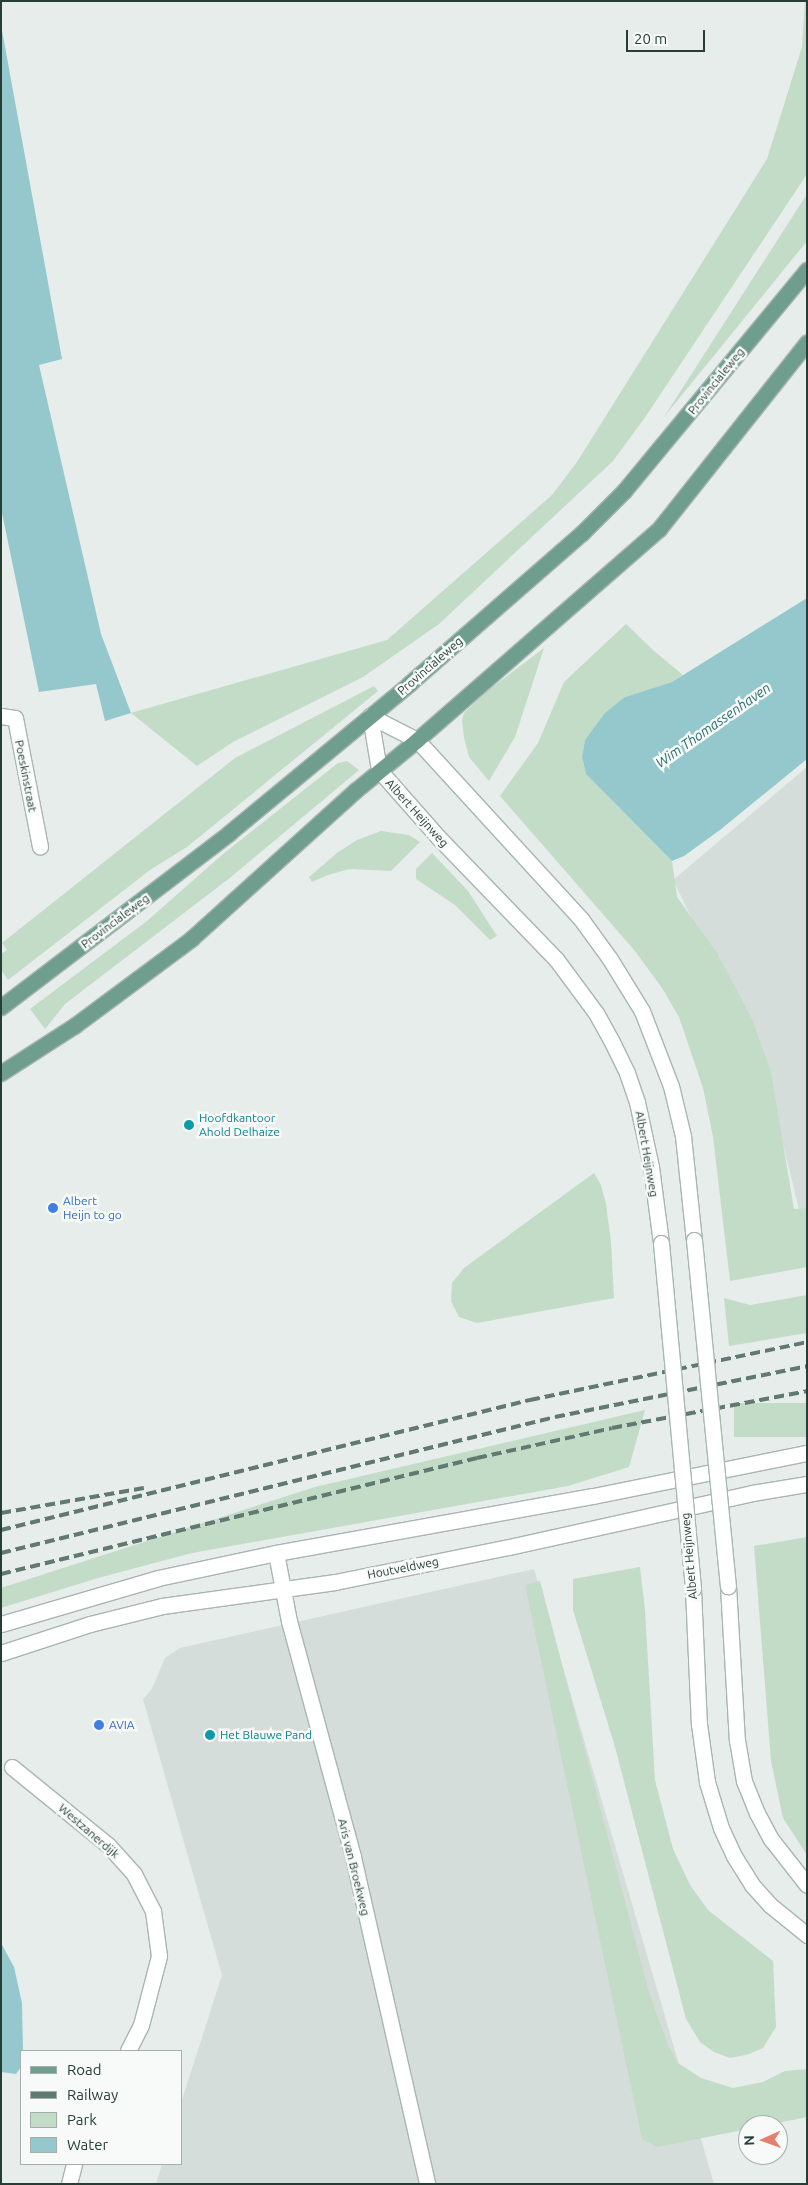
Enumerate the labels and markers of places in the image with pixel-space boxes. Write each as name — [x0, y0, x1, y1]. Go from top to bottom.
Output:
place label: Hoofdkantoor Ahold Delhaize — [199, 1111, 280, 1139]
marker: Hoofdkantoor Ahold Delhaize — [183, 1119, 195, 1131]
place label: Albert Heijn to go — [63, 1194, 122, 1222]
marker: Albert Heijn to go — [47, 1202, 59, 1214]
place label: AVIA — [109, 1718, 135, 1732]
marker: AVIA — [93, 1719, 105, 1731]
place label: Het Blauwe Pand — [220, 1728, 312, 1742]
marker: Het Blauwe Pand — [204, 1729, 216, 1741]

